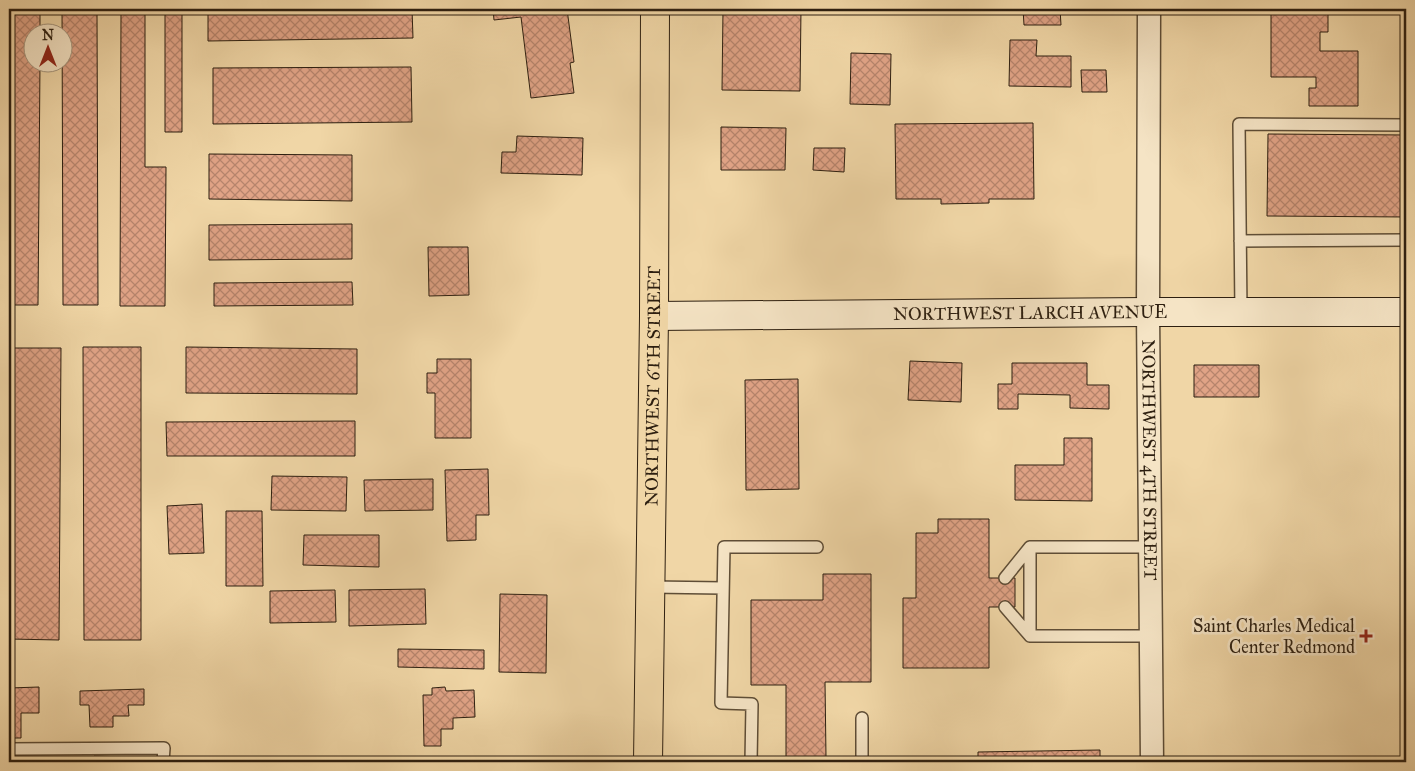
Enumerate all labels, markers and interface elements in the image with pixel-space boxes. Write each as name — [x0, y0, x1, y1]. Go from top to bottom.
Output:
north arrow — [22, 22, 72, 72]
text: N — [42, 27, 54, 44]
street label: NORTHWEST 6TH STREET — [640, 266, 665, 506]
street label: NORTHWEST LARCH AVENUE — [893, 301, 1167, 325]
street label: NORTHWEST 4TH STREET — [1137, 339, 1161, 581]
place label: Saint Charles Medical Center Redmond — [1193, 615, 1355, 658]
marker: Saint Charles Medical Center Redmond — [1359, 629, 1373, 643]

